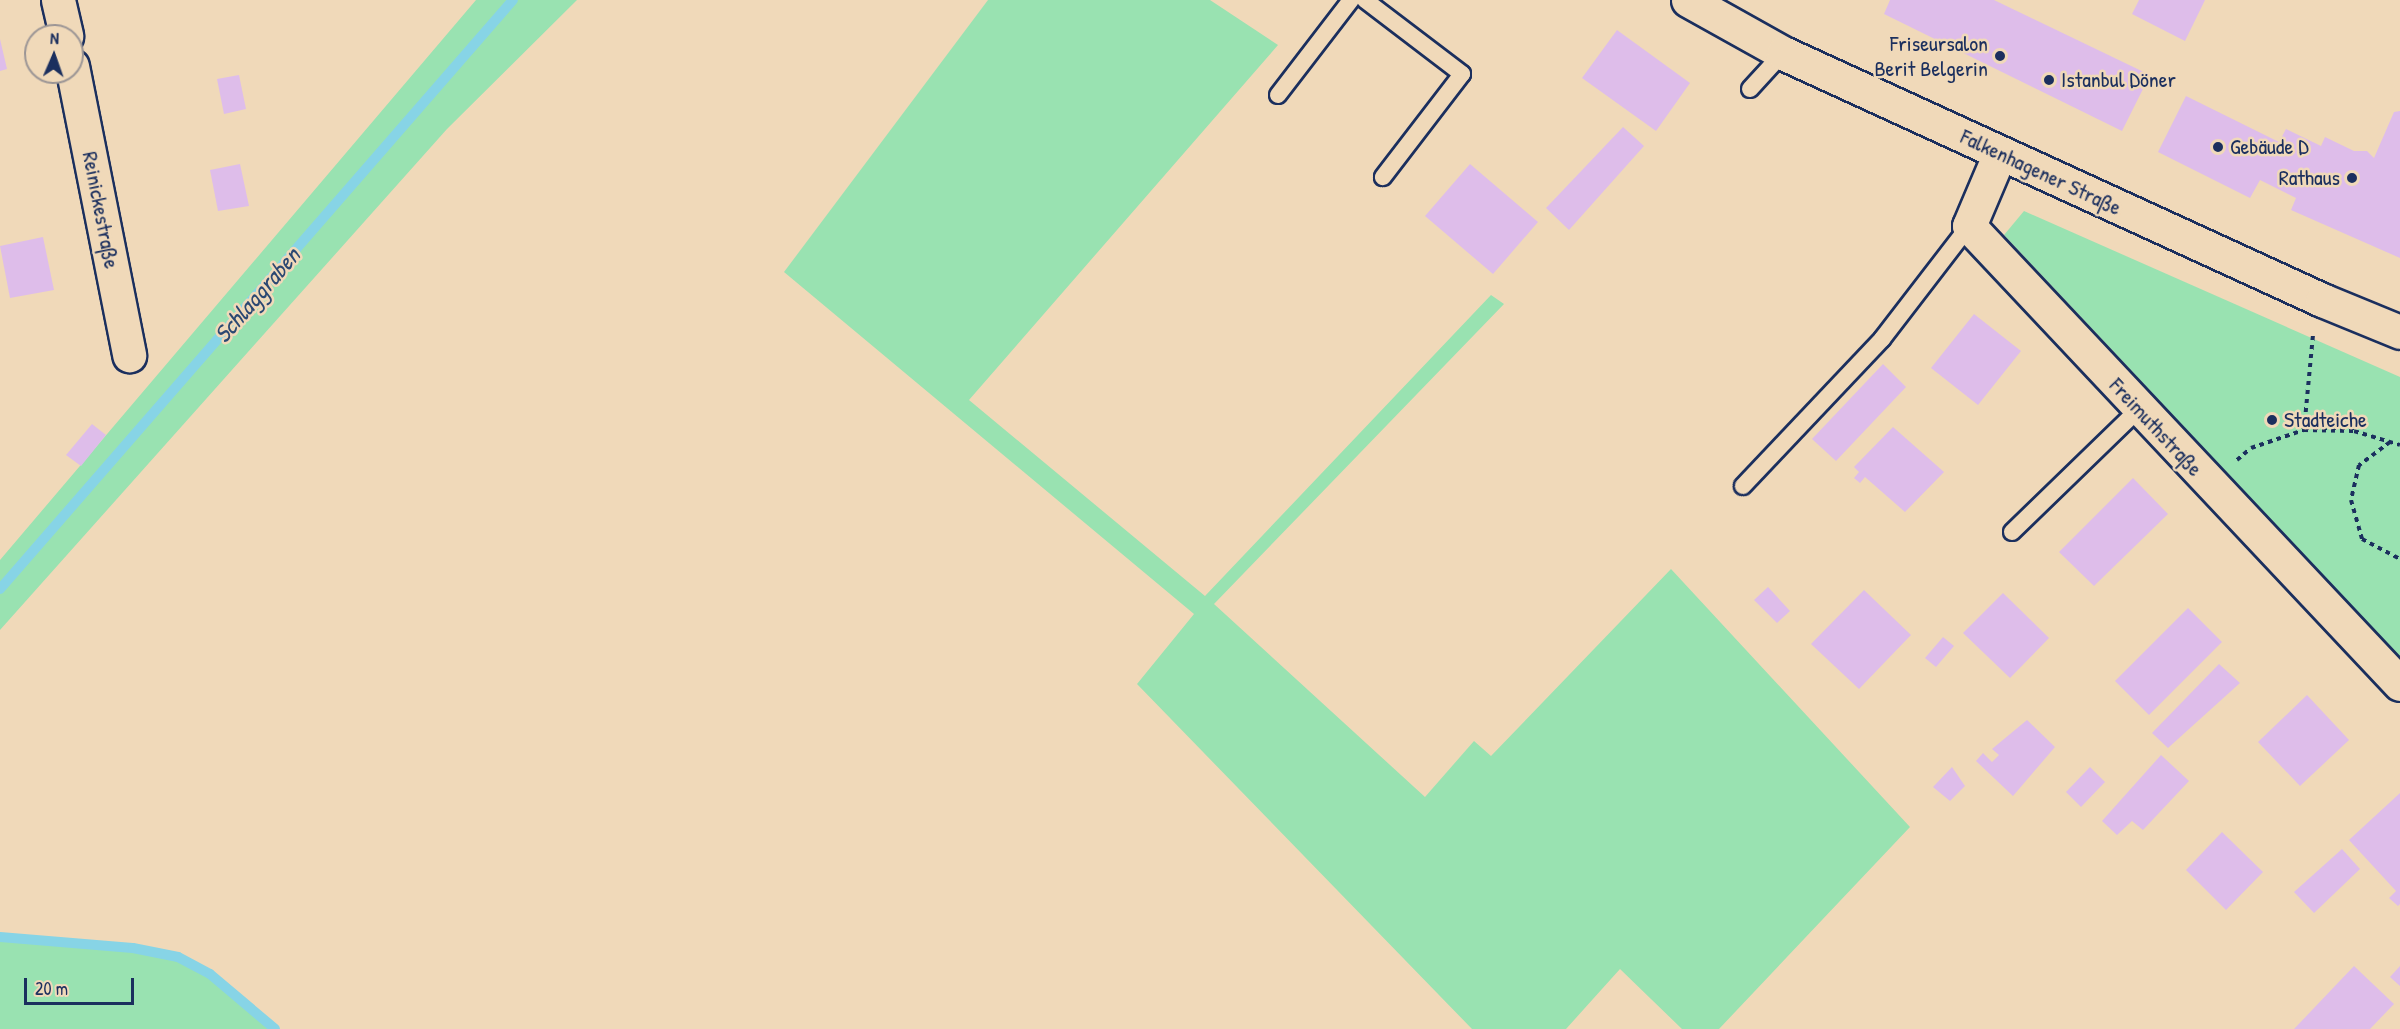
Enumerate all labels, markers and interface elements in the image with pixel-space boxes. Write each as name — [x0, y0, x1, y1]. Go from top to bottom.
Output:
north arrow — [24, 24, 84, 84]
text: N — [50, 27, 59, 49]
place label: Friseursalon Berit Belgerin — [1874, 30, 1988, 82]
marker: Friseursalon Berit Belgerin — [1993, 49, 2007, 63]
place label: Istanbul Döner — [2061, 67, 2176, 93]
marker: Istanbul Döner — [2042, 73, 2056, 87]
street label: Falkenhagener Straße — [1956, 123, 2126, 221]
place label: Gebäude D — [2230, 134, 2309, 160]
marker: Gebäude D — [2211, 140, 2225, 154]
street label: Reinickestraße — [77, 149, 125, 271]
place label: Rathaus — [2279, 165, 2340, 191]
marker: Rathaus — [2345, 171, 2359, 185]
water label: Schlaggraben — [208, 242, 306, 348]
street label: Freimuthstraße — [2104, 372, 2208, 482]
place label: Stadteiche — [2284, 407, 2367, 433]
marker: Stadteiche — [2265, 413, 2279, 427]
scale bar — [27, 966, 136, 1004]
text: 20 m — [35, 976, 68, 1001]

